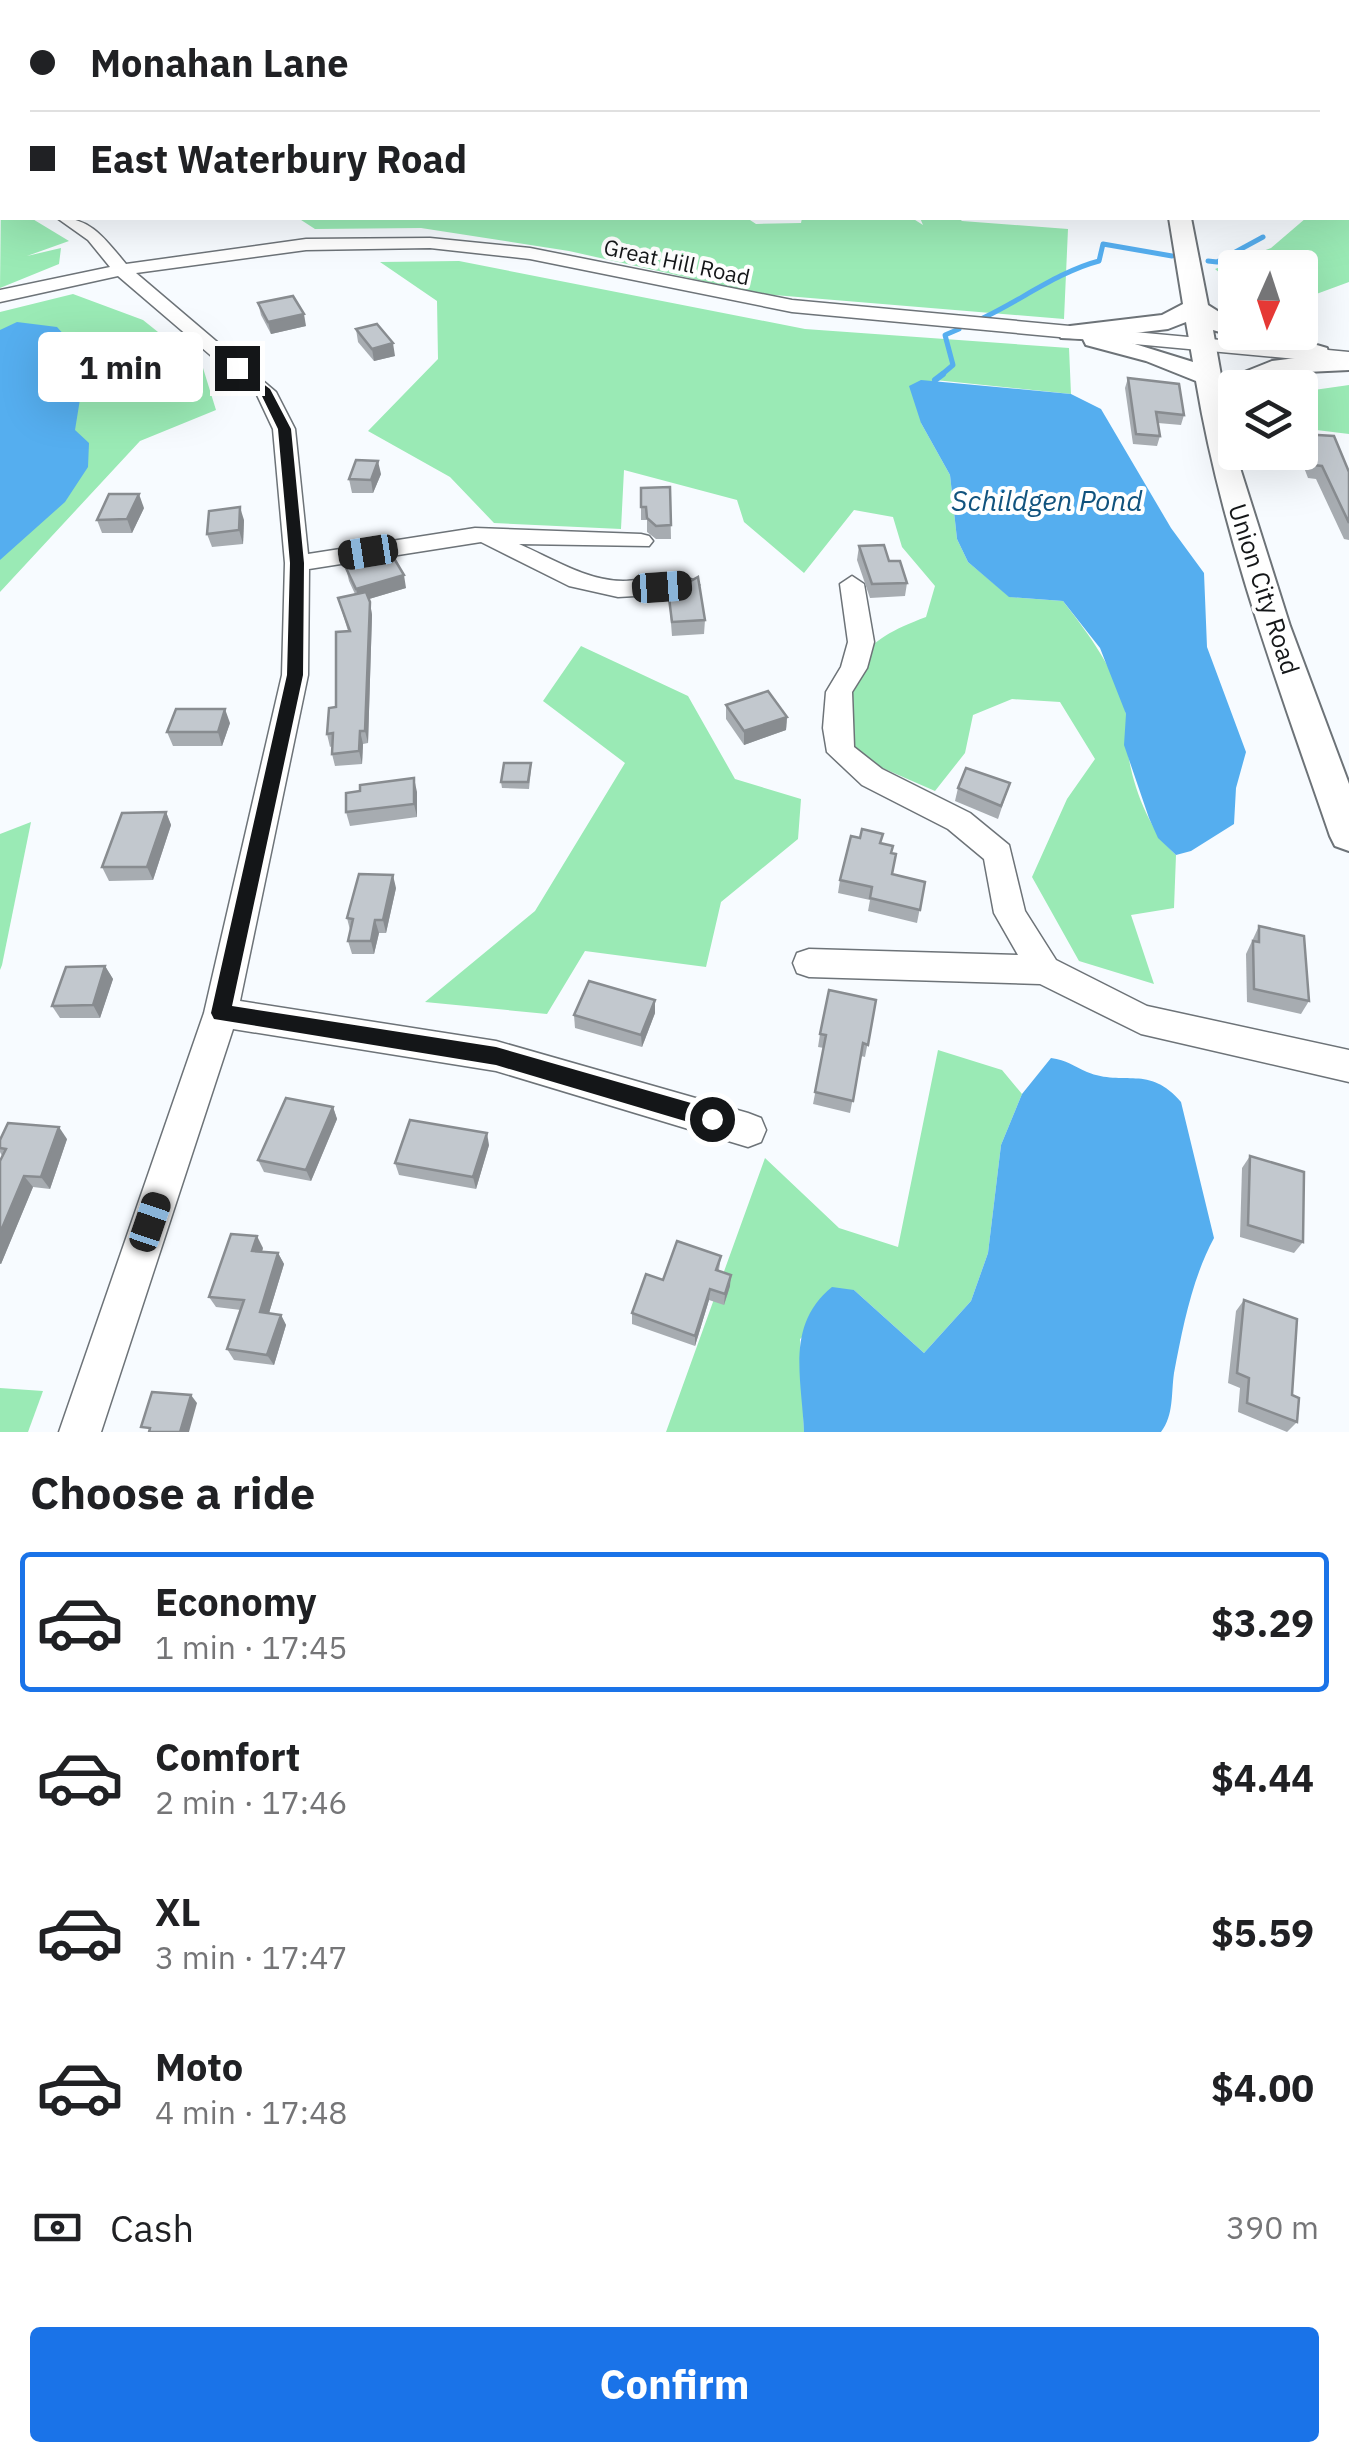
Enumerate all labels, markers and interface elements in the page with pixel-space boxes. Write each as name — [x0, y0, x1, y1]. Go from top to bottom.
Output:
text: Monahan Lane — [90, 38, 349, 87]
text: East Waterbury Road — [90, 134, 467, 183]
street label: Great Hill Road — [601, 232, 753, 291]
north arrow — [1218, 250, 1318, 350]
map controls — [1218, 250, 1318, 470]
callout: 1 min — [37, 333, 202, 403]
text: 1 min — [79, 346, 162, 388]
route end — [215, 346, 260, 391]
button: layers — [1218, 370, 1318, 470]
water label: Schildgen Pond — [951, 482, 1143, 519]
street label: Union City Road — [1221, 499, 1308, 679]
car — [336, 532, 400, 572]
car — [631, 570, 693, 604]
route start — [690, 1097, 735, 1142]
car — [126, 1189, 174, 1255]
text: Choose a ride — [30, 1463, 315, 1521]
icon: car — [35, 1577, 125, 1667]
text: Economy — [155, 1577, 317, 1626]
text: $3.29 — [1211, 1598, 1314, 1647]
text: 1 min · 17:45 — [155, 1626, 348, 1668]
icon: car — [35, 1732, 125, 1822]
text: Comfort — [155, 1732, 300, 1781]
text: $4.44 — [1211, 1753, 1314, 1802]
text: 2 min · 17:46 — [155, 1781, 348, 1823]
icon: car — [35, 1887, 125, 1977]
text: XL — [155, 1887, 201, 1936]
text: $5.59 — [1211, 1908, 1314, 1957]
text: 3 min · 17:47 — [155, 1936, 348, 1978]
icon: car — [35, 2042, 125, 2132]
text: Moto — [155, 2042, 243, 2091]
text: $4.00 — [1211, 2063, 1314, 2112]
text: 4 min · 17:48 — [155, 2091, 348, 2133]
icon: cash — [30, 2200, 85, 2255]
text: Cash — [110, 2203, 194, 2252]
text: 390 m — [1226, 2206, 1319, 2248]
button: Confirm — [30, 2327, 1319, 2442]

